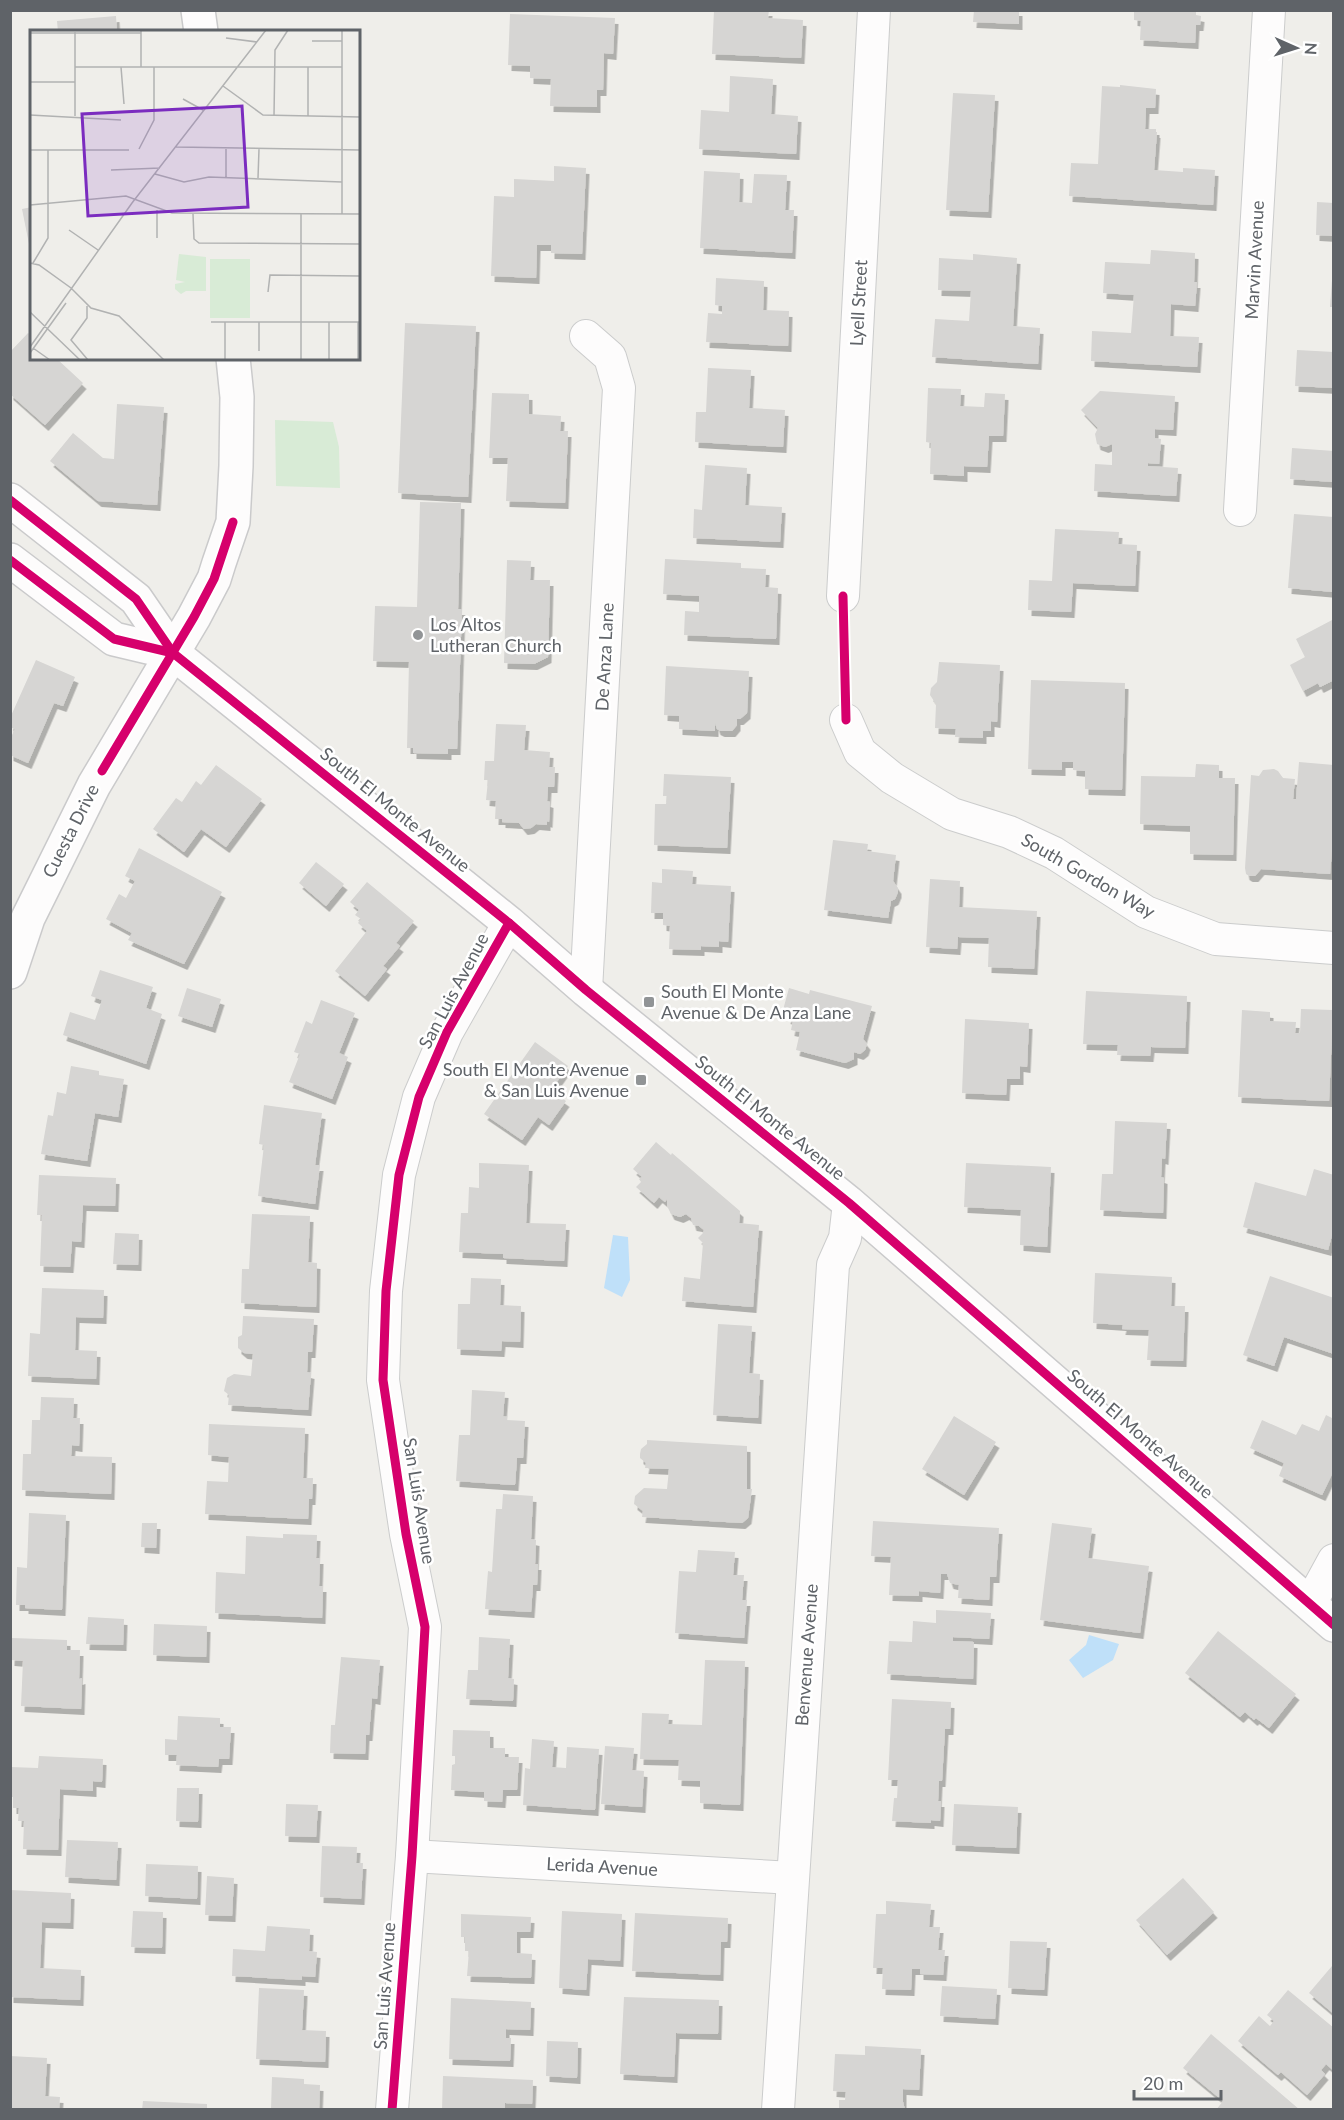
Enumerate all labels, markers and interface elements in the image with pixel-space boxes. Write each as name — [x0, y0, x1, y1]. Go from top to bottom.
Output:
north arrow — [1266, 18, 1326, 78]
inset map — [30, 30, 360, 360]
text: N — [1302, 42, 1321, 55]
street label: Marvin Avenue — [1240, 200, 1268, 320]
street label: Lyell Street — [845, 259, 871, 347]
street label: De Anza Lane — [590, 602, 618, 712]
place label: Los Altos Lutheran Church — [430, 613, 562, 656]
marker: Los Altos Lutheran Church — [411, 628, 425, 642]
street label: South El Monte Avenue — [316, 742, 475, 876]
street label: Cuesta Drive — [37, 780, 103, 881]
street label: South Gordon Way — [1018, 828, 1160, 923]
street label: San Luis Avenue — [413, 929, 493, 1052]
place label: South El Monte Avenue & De Anza Lane — [661, 980, 851, 1023]
marker: South El Monte Avenue & De Anza Lane — [642, 995, 656, 1009]
street label: South El Monte Avenue — [691, 1050, 850, 1184]
place label: South El Monte Avenue & San Luis Avenue — [443, 1058, 629, 1101]
marker: South El Monte Avenue & San Luis Avenue — [634, 1073, 648, 1087]
street label: South El Monte Avenue — [1063, 1364, 1218, 1503]
street label: San Luis Avenue — [399, 1436, 441, 1566]
street label: Benvenue Avenue — [790, 1583, 822, 1727]
street label: Lerida Avenue — [546, 1852, 658, 1880]
street label: San Luis Avenue — [369, 1921, 399, 2050]
scale bar — [1134, 2063, 1221, 2101]
text: 20 m — [1143, 2072, 1183, 2094]

